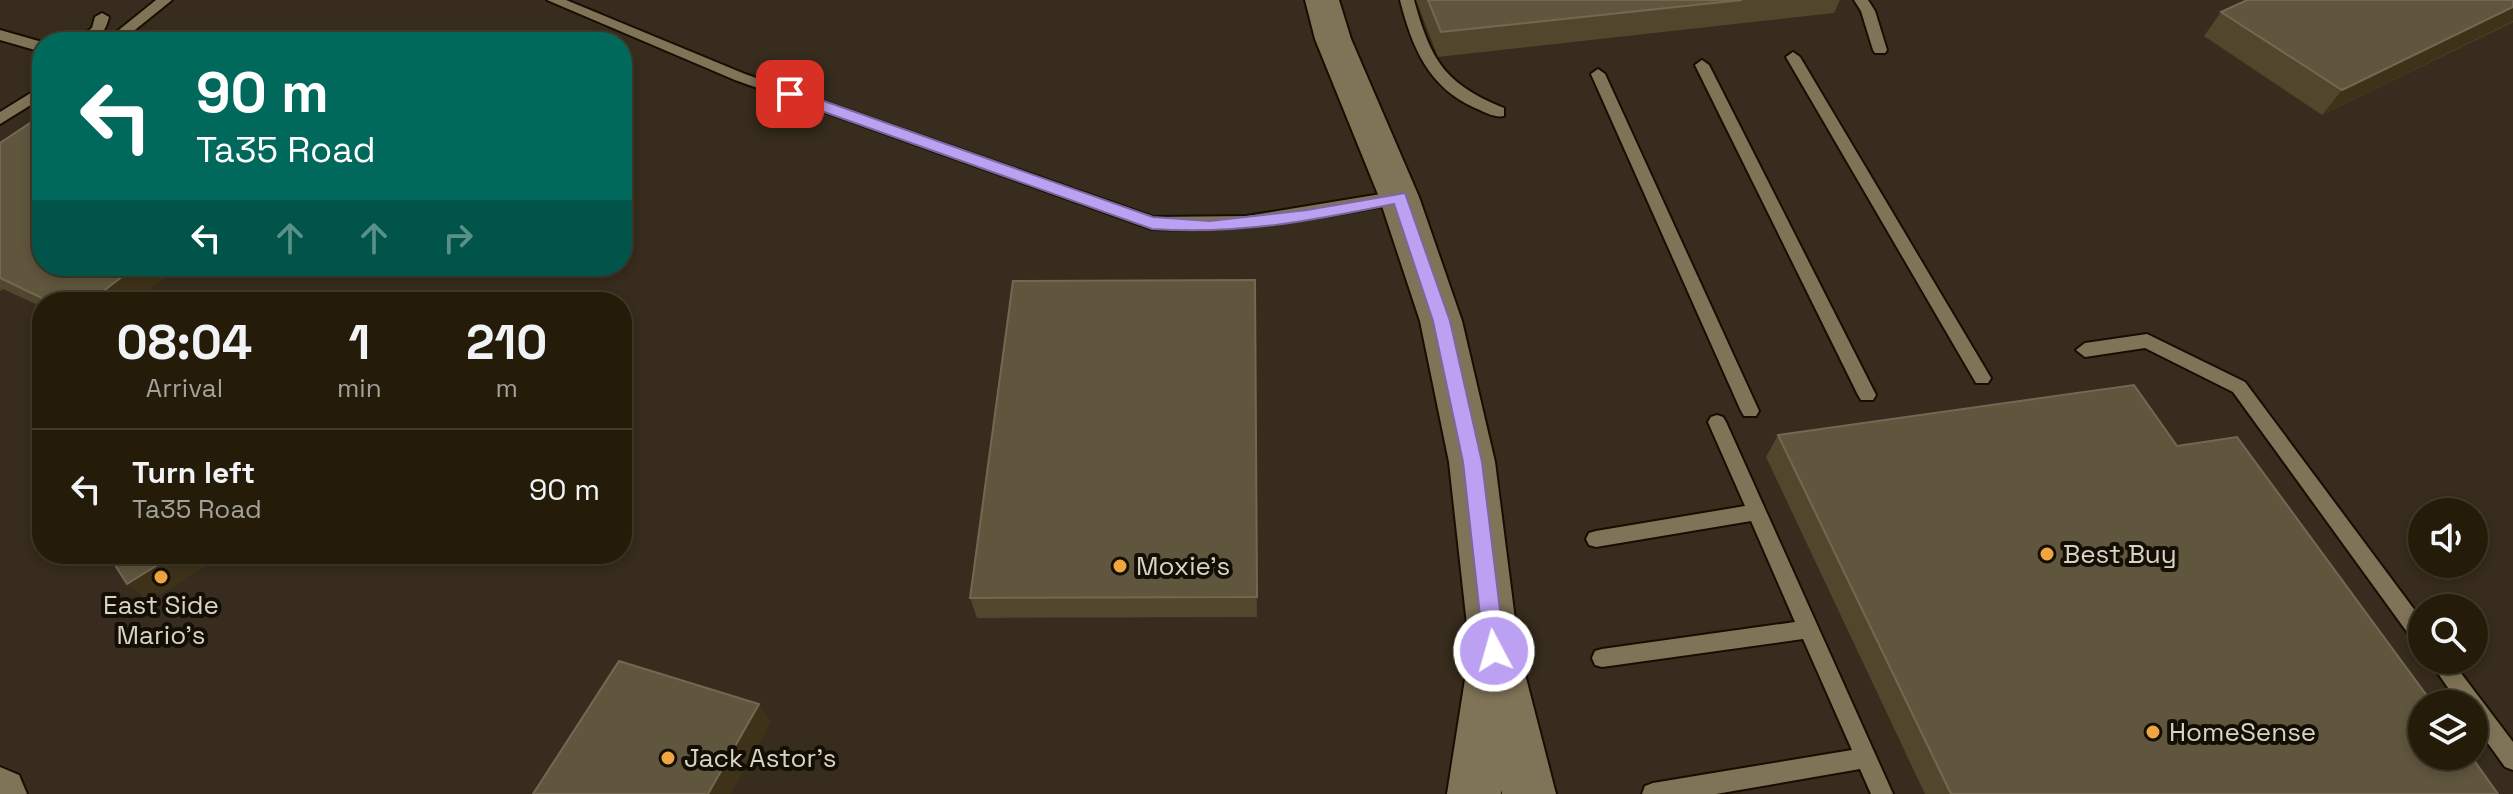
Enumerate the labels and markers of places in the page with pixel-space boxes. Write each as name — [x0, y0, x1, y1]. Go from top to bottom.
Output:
pin — [756, 60, 824, 128]
place label: Best Buy — [2063, 537, 2177, 571]
marker: Best Buy — [2038, 545, 2056, 563]
place label: Moxie's — [1136, 549, 1230, 583]
marker: Moxie's — [1111, 557, 1129, 575]
marker: East Side Mario's — [152, 568, 170, 586]
place label: East Side Mario's — [103, 588, 219, 652]
place label: HomeSense — [2169, 715, 2316, 749]
marker: HomeSense — [2144, 723, 2162, 741]
place label: Jack Astor's — [684, 741, 837, 775]
marker: Jack Astor's — [659, 749, 677, 767]

